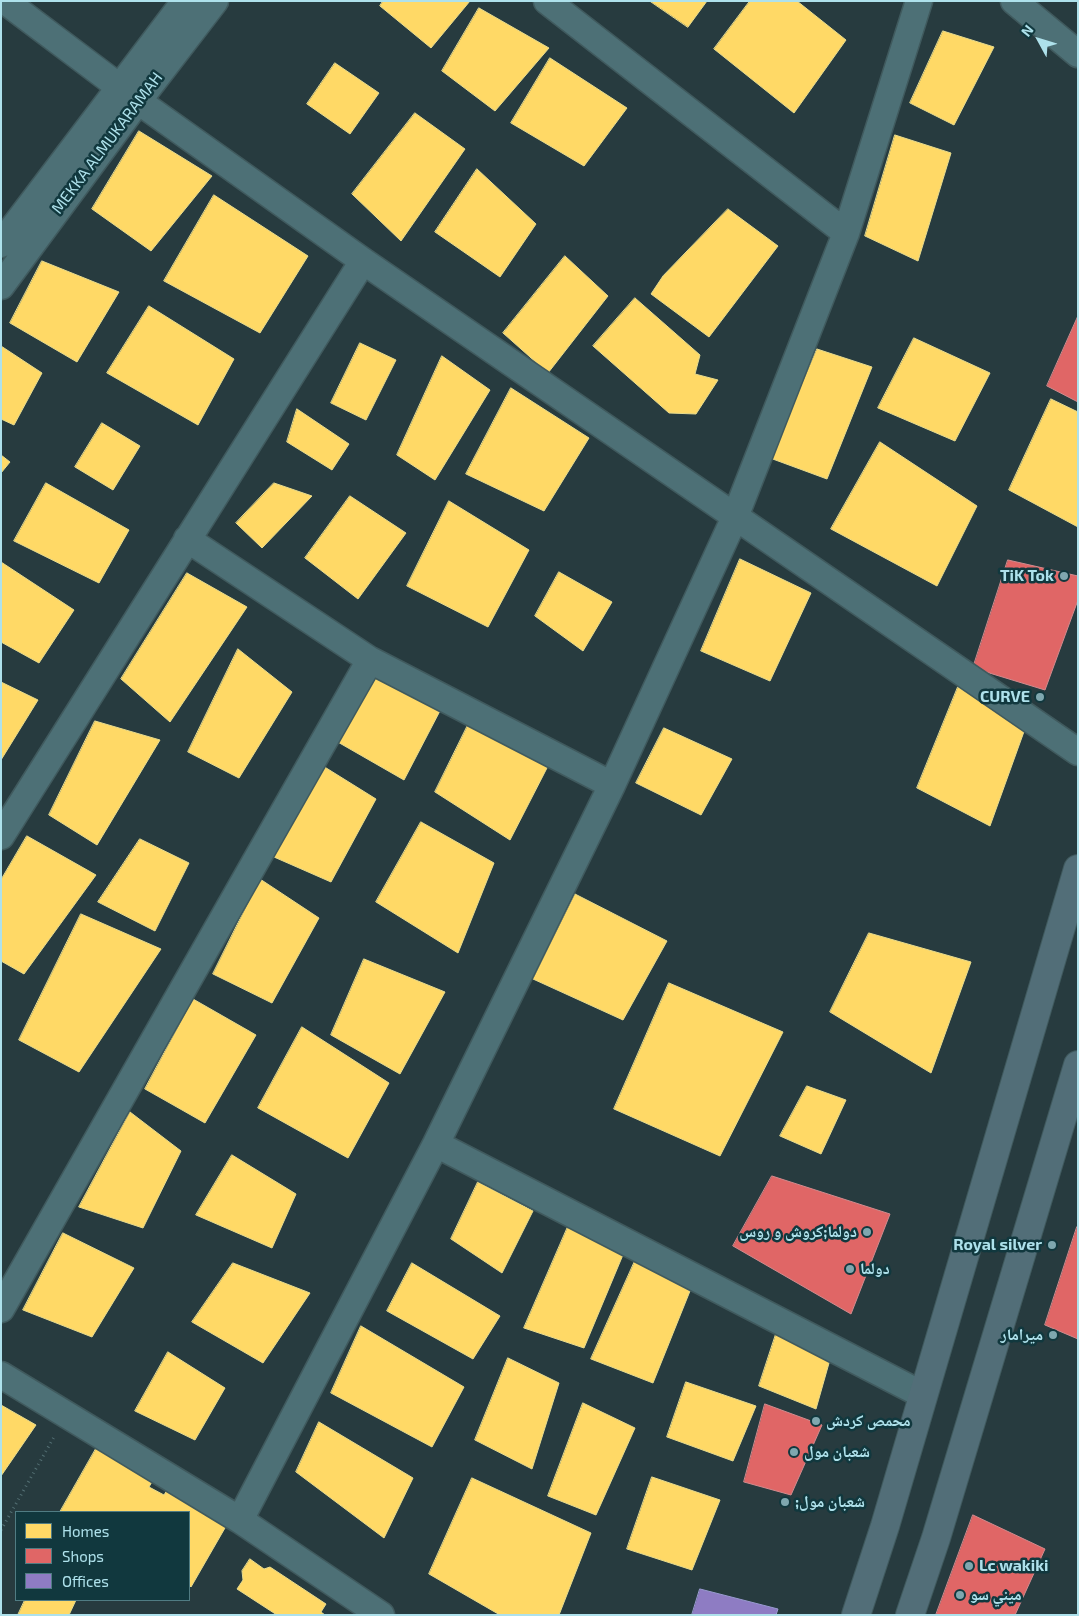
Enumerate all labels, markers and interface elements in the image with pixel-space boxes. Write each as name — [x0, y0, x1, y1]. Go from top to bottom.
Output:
north arrow — [1014, 15, 1064, 65]
text: N — [1017, 21, 1037, 40]
street label: MEKKA ALMUKARAMAH — [48, 68, 166, 218]
place label: TiK Tok — [1000, 566, 1054, 586]
marker: TiK Tok — [1058, 570, 1070, 582]
place label: CURVE — [980, 687, 1030, 707]
marker: CURVE — [1034, 691, 1046, 703]
place label: دولما;كروش و روس — [739, 1222, 857, 1242]
marker: دولما;كروش و روس — [861, 1226, 873, 1238]
place label: Royal silver — [953, 1235, 1042, 1255]
marker: Royal silver — [1046, 1239, 1058, 1251]
place label: دولما — [860, 1259, 890, 1279]
marker: دولما — [844, 1263, 856, 1275]
place label: ميرامار — [1001, 1325, 1043, 1345]
marker: ميرامار — [1047, 1329, 1059, 1341]
place label: محمص كردش — [826, 1411, 910, 1431]
marker: محمص كردش — [810, 1415, 822, 1427]
place label: شعبان مول — [804, 1442, 870, 1462]
marker: شعبان مول — [788, 1446, 800, 1458]
place label: ;شعبان مول — [795, 1492, 865, 1512]
marker: ;شعبان مول — [779, 1496, 791, 1508]
legend — [15, 1511, 190, 1601]
text: Homes — [62, 1522, 109, 1540]
text: Shops — [62, 1547, 104, 1565]
place label: Lc wakiki — [979, 1556, 1049, 1576]
marker: Lc wakiki — [963, 1560, 975, 1572]
text: Offices — [62, 1572, 109, 1590]
place label: ميني سو — [970, 1585, 1022, 1605]
marker: ميني سو — [954, 1589, 966, 1601]

